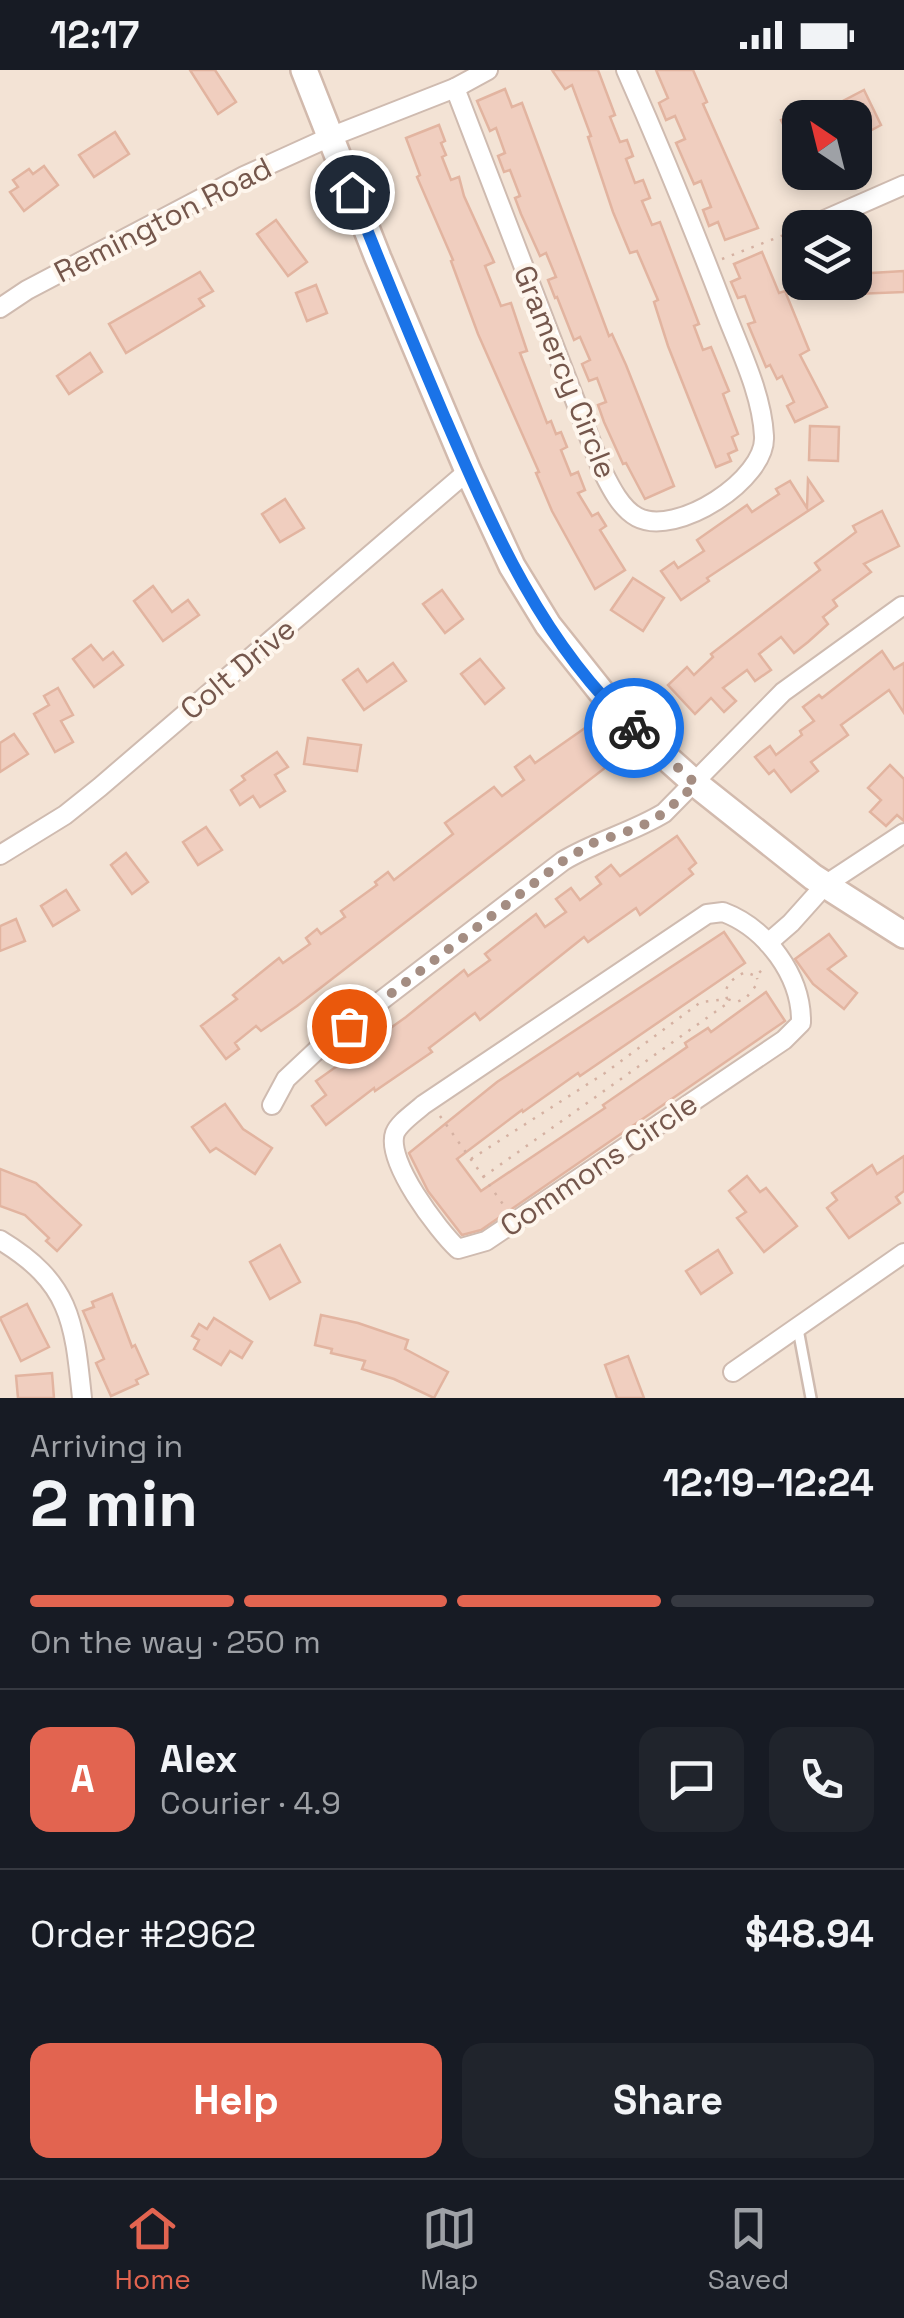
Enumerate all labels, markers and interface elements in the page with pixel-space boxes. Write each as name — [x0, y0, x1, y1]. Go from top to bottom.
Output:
text: 12:17 — [50, 11, 139, 59]
north arrow — [782, 100, 872, 190]
map controls — [782, 100, 872, 300]
street label: Remington Road — [47, 148, 278, 291]
pin — [310, 150, 395, 235]
icon: home — [325, 165, 380, 220]
button: layers — [782, 210, 872, 300]
street label: Gramercy Circle — [505, 259, 626, 484]
street label: Colt Drive — [172, 609, 303, 728]
courier — [584, 678, 684, 778]
icon: bike — [607, 701, 662, 756]
pin — [307, 984, 392, 1069]
icon: bag — [322, 999, 377, 1054]
street label: Commons Circle — [492, 1084, 705, 1245]
text: Arriving in — [30, 1426, 183, 1466]
text: 12:19–12:24 — [663, 1459, 874, 1507]
text: 2 min — [30, 1462, 198, 1545]
text: On the way · 250 m — [30, 1622, 321, 1662]
button: chat — [639, 1727, 744, 1832]
button: phone — [769, 1727, 874, 1832]
text: Alex — [160, 1735, 237, 1783]
text: A — [70, 1755, 95, 1803]
text: Courier · 4.9 — [160, 1783, 341, 1823]
text: Order #2962 — [30, 1910, 256, 1958]
text: $48.94 — [745, 1910, 874, 1958]
button: Help — [30, 2043, 442, 2158]
button: Share — [462, 2043, 874, 2158]
tab: Home — [115, 2201, 191, 2297]
tab: Map — [420, 2201, 479, 2297]
tab: Saved — [708, 2201, 789, 2297]

